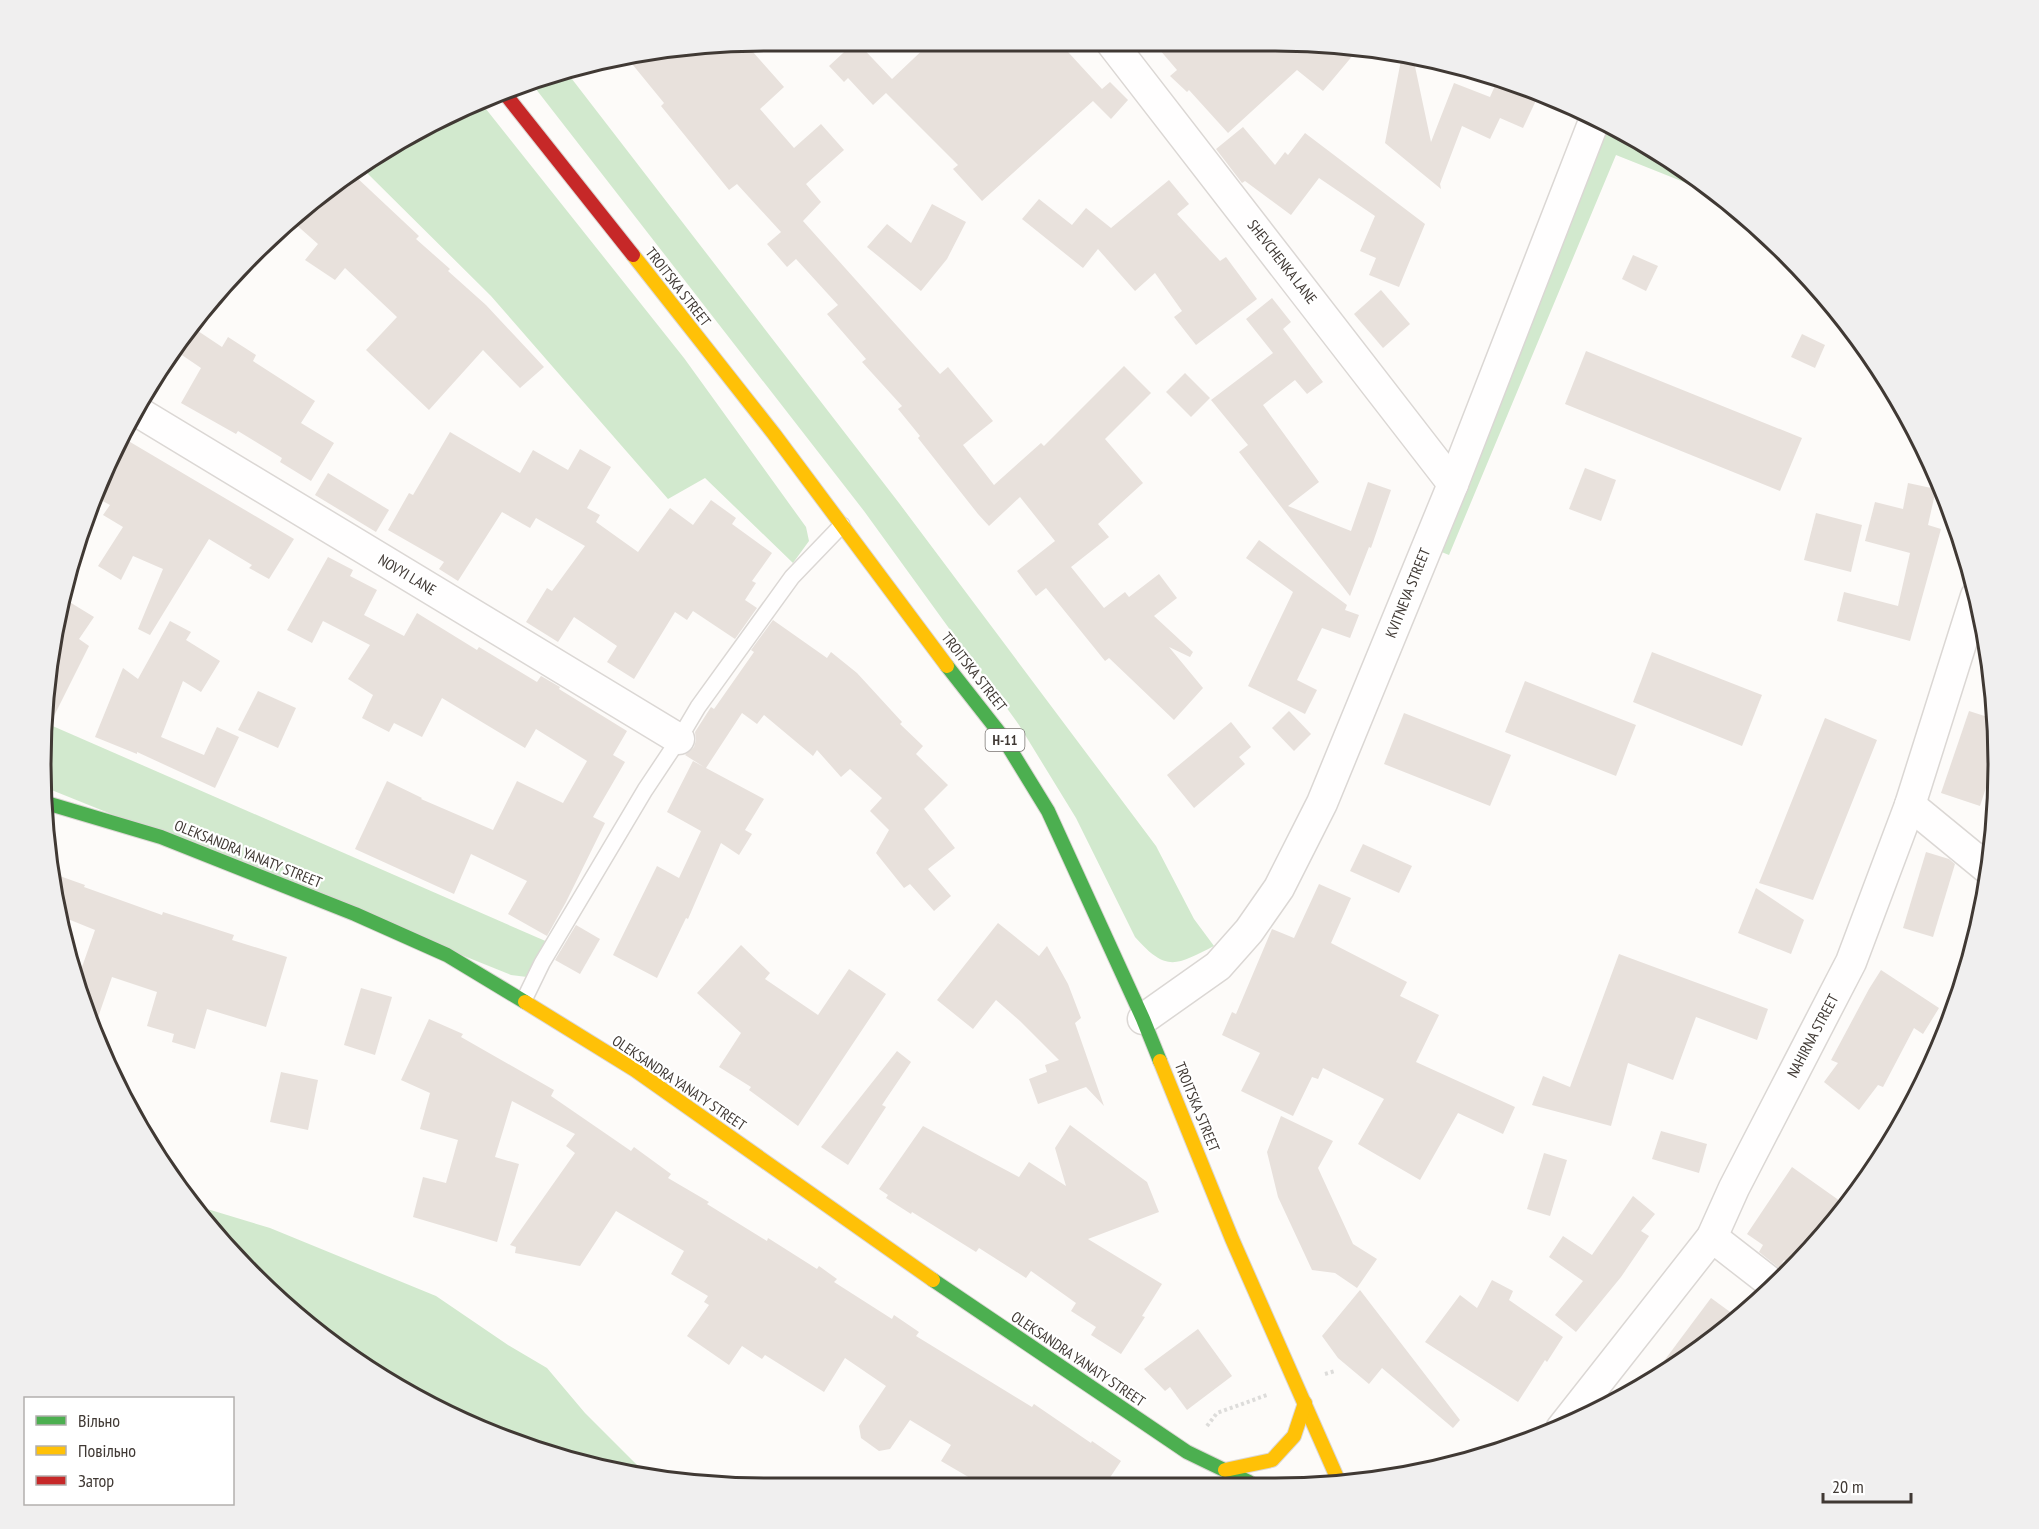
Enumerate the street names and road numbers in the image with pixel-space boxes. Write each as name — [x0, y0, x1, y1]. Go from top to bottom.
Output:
street label: SHEVCHENKA LANE — [1244, 216, 1321, 308]
street label: TROITSKA STREET — [642, 243, 715, 330]
street label: KVITNEVA STREET — [1381, 545, 1434, 640]
street label: NOVYI LANE — [375, 550, 440, 599]
street label: TROITSKA STREET — [938, 628, 1011, 715]
road number: Н-11 — [986, 729, 1024, 751]
street label: OLEKSANDRA YANATY STREET — [172, 815, 325, 892]
street label: NAHIRNA STREET — [1783, 991, 1843, 1081]
street label: OLEKSANDRA YANATY STREET — [609, 1031, 750, 1135]
street label: TROITSKA STREET — [1171, 1059, 1224, 1155]
street label: OLEKSANDRA YANATY STREET — [1008, 1307, 1149, 1411]

